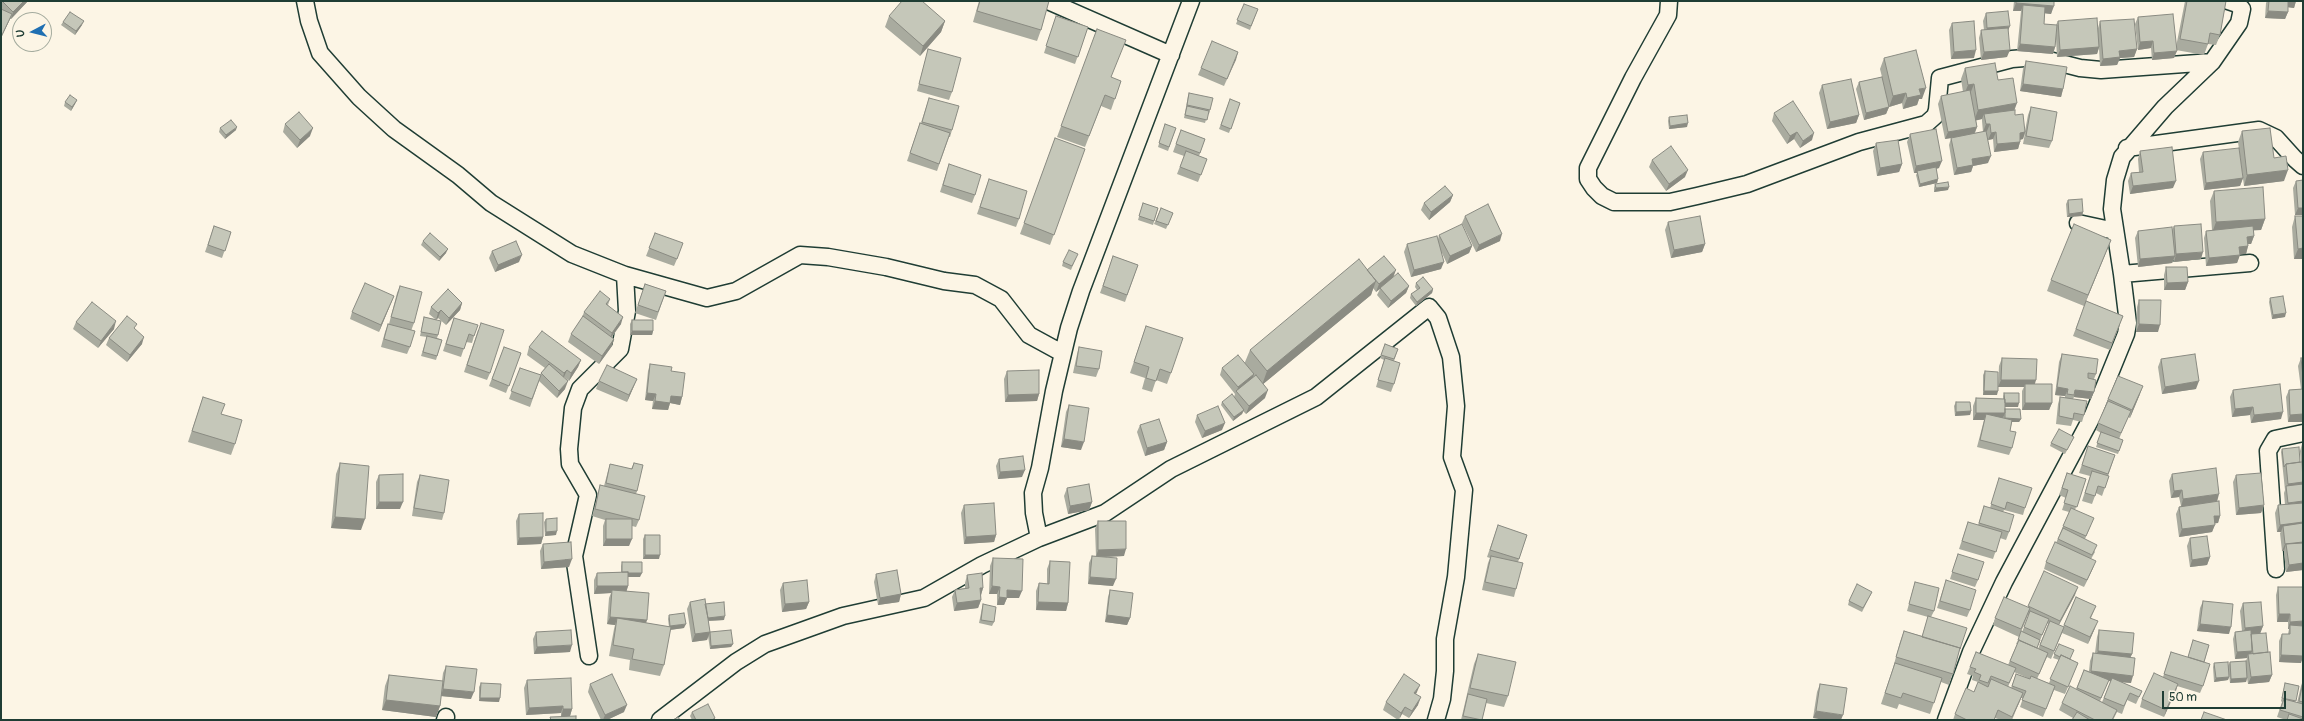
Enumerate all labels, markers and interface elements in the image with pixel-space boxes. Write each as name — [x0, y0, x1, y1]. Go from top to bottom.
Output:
north arrow — [12, 12, 52, 52]
text: U — [14, 29, 27, 38]
scale bar — [2164, 683, 2288, 709]
text: 50 m — [2169, 690, 2197, 705]

